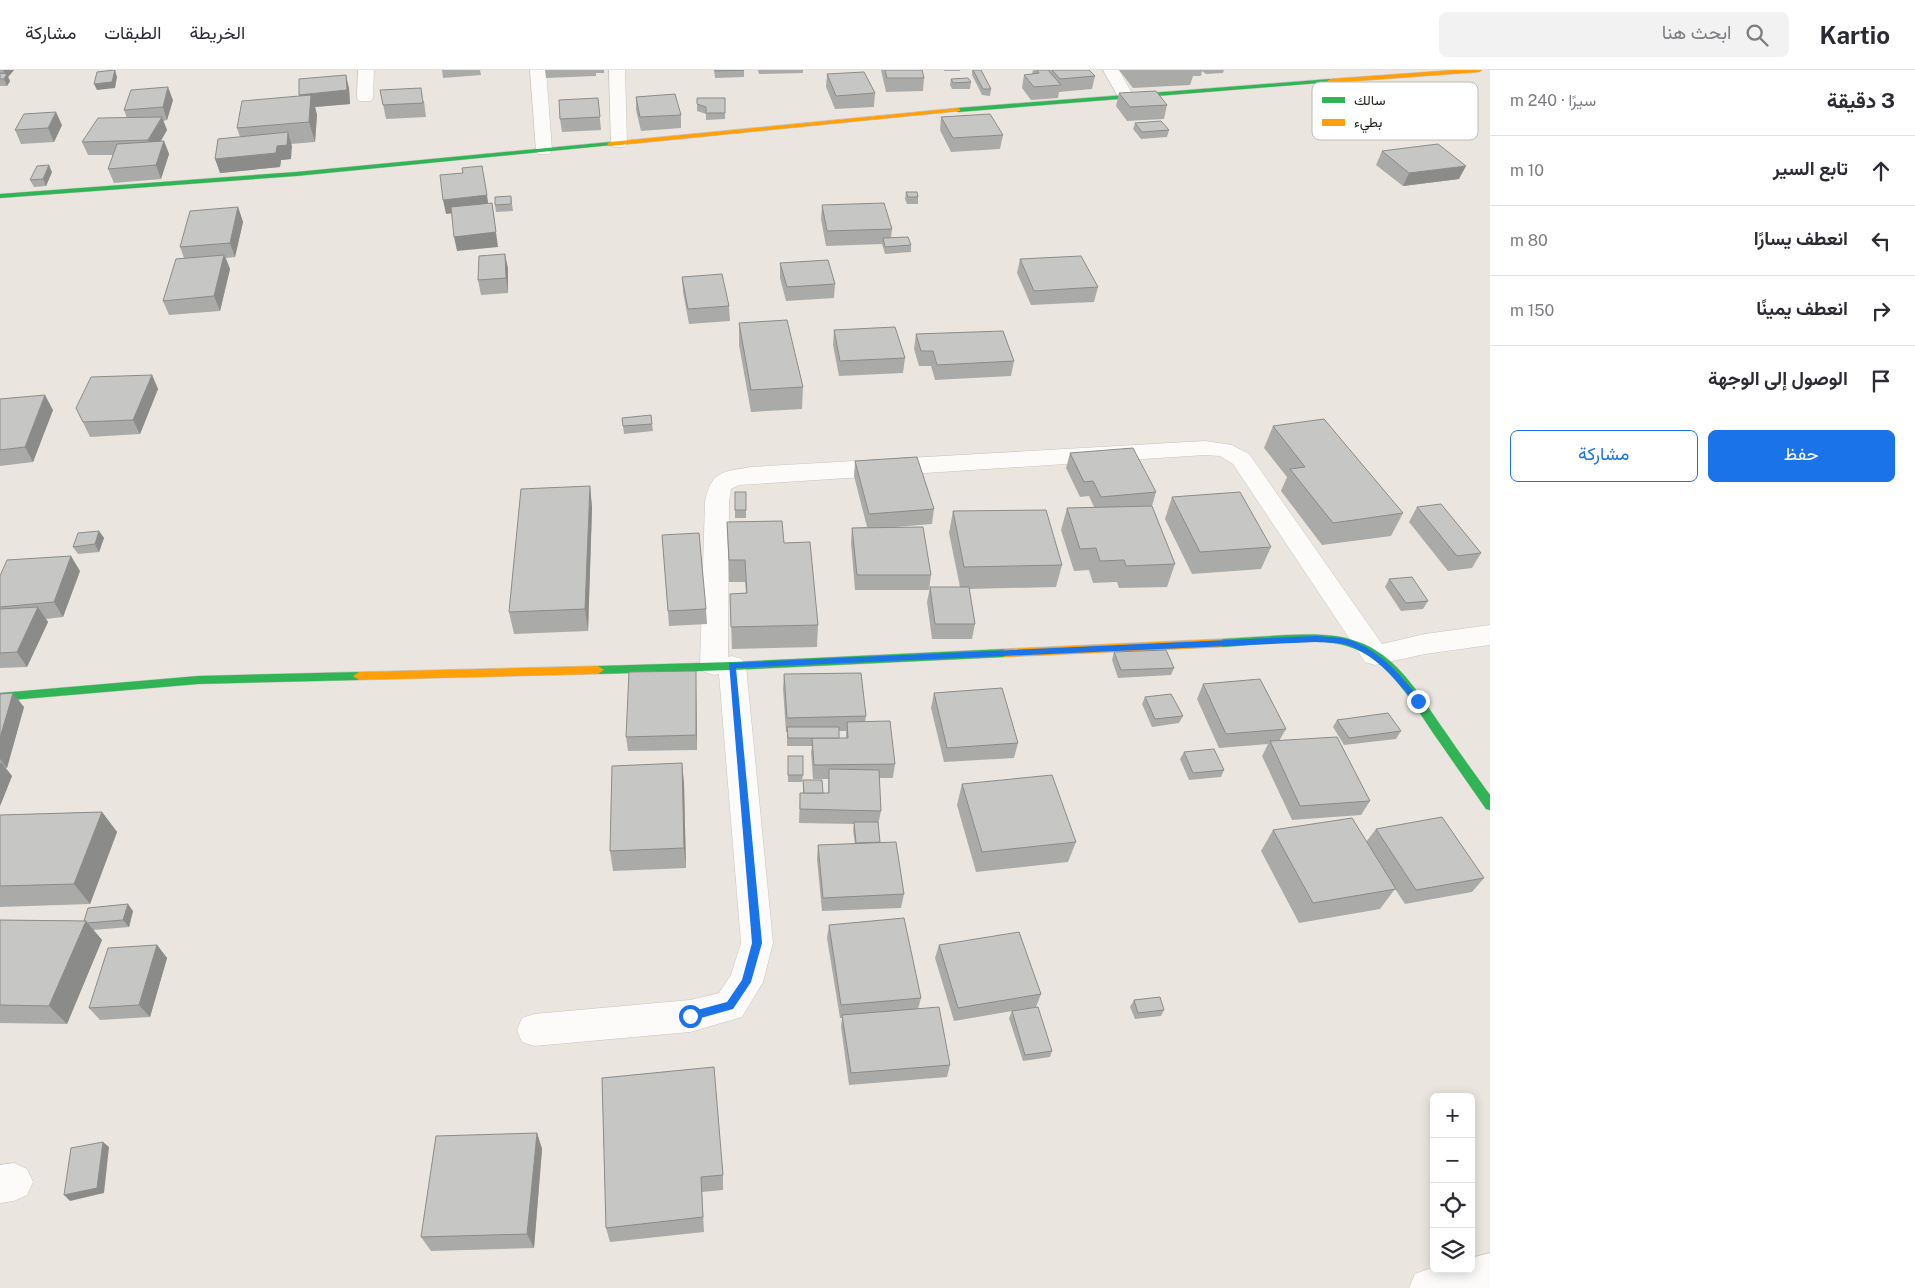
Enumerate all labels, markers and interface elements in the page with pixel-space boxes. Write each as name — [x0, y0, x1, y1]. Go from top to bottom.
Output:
search box — [1439, 12, 1789, 57]
text: ابحث هنا — [1662, 21, 1731, 43]
icon: search — [1743, 21, 1771, 49]
text: Kartio — [1819, 21, 1890, 49]
text: مشاركة — [25, 22, 76, 43]
text: الطبقات — [104, 22, 161, 43]
text: الخريطة — [189, 22, 245, 43]
legend — [1312, 82, 1478, 140]
text: 3 دقيقة — [1827, 88, 1895, 113]
text: سيرًا · 240 m — [1510, 91, 1596, 110]
text: سالك — [1354, 92, 1385, 108]
text: بطيء — [1354, 114, 1382, 134]
text: تابع السير — [1773, 157, 1848, 179]
icon: ahead — [1867, 157, 1895, 185]
text: 10 m — [1510, 161, 1544, 180]
text: انعطف يسارًا — [1754, 227, 1848, 249]
icon: left — [1867, 227, 1895, 255]
text: 80 m — [1510, 231, 1548, 250]
text: انعطف يمينًا — [1756, 297, 1848, 319]
icon: right — [1867, 297, 1895, 325]
text: 150 m — [1510, 301, 1554, 320]
text: الوصول إلى الوجهة — [1708, 367, 1848, 389]
icon: arrive — [1867, 367, 1895, 395]
button: مشاركة — [1510, 430, 1698, 482]
button: حفظ — [1708, 430, 1895, 482]
route end — [1407, 690, 1430, 713]
route start — [679, 1005, 702, 1028]
map controls — [1430, 1093, 1475, 1273]
button: + — [1430, 1093, 1475, 1138]
button: − — [1430, 1138, 1475, 1183]
button: locate — [1430, 1183, 1475, 1228]
button: layers — [1430, 1228, 1475, 1273]

